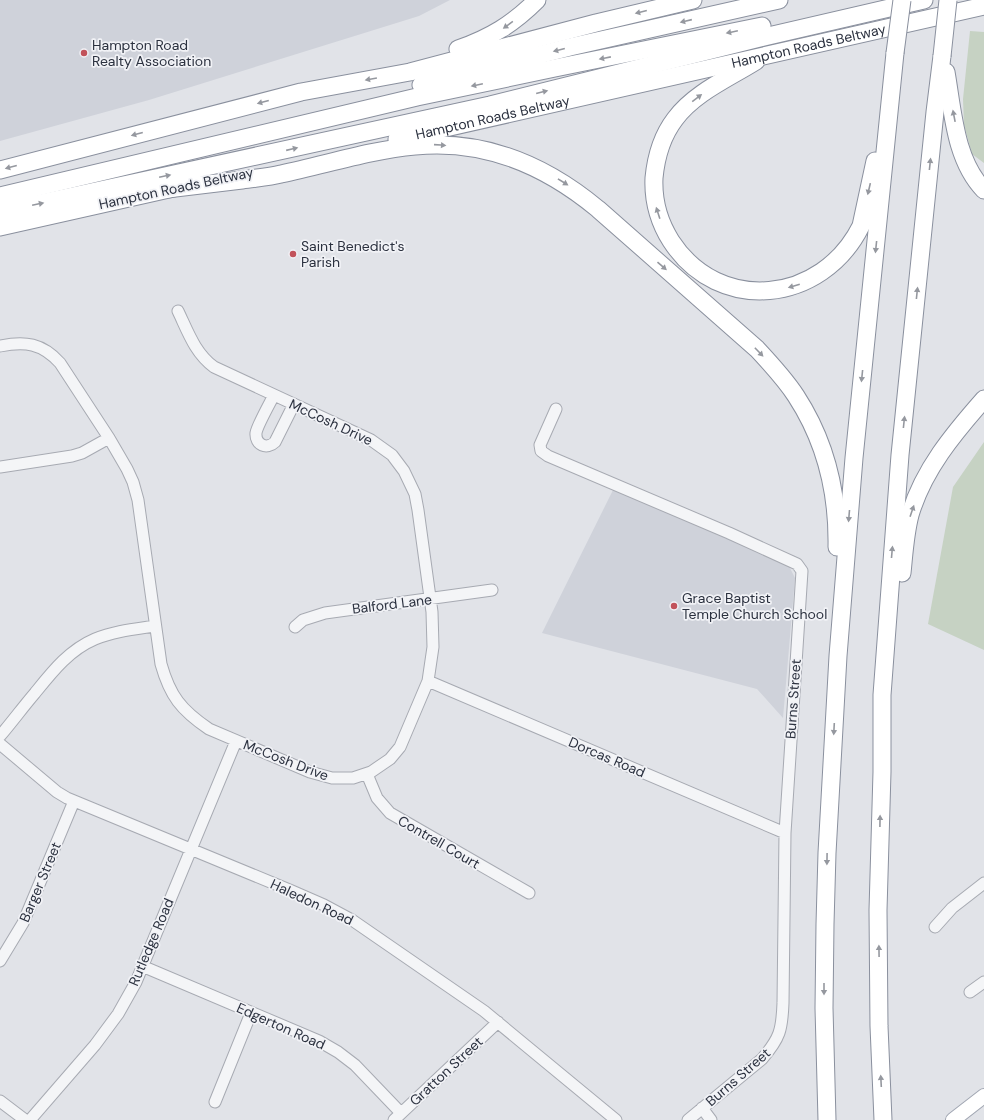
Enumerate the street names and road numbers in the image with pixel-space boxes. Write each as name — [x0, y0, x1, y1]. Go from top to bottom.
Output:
street label: Hampton Roads Beltway — [730, 20, 888, 72]
street label: Hampton Roads Beltway — [414, 91, 572, 144]
street label: Hampton Roads Beltway — [97, 163, 255, 213]
street label: McCosh Drive — [286, 395, 376, 449]
street label: Balford Lane — [351, 590, 433, 618]
street label: Burns Street — [781, 658, 805, 740]
street label: Dorcas Road — [566, 733, 648, 781]
street label: McCosh Drive — [241, 735, 331, 785]
street label: Contrell Court — [395, 811, 483, 873]
street label: Barger Street — [15, 839, 65, 925]
street label: Haledon Road — [268, 875, 356, 929]
street label: Rutledge Road — [124, 895, 178, 989]
street label: Edgerton Road — [234, 998, 328, 1054]
street label: Gratton Street — [406, 1032, 486, 1110]
street label: Burns Street — [702, 1044, 774, 1110]

